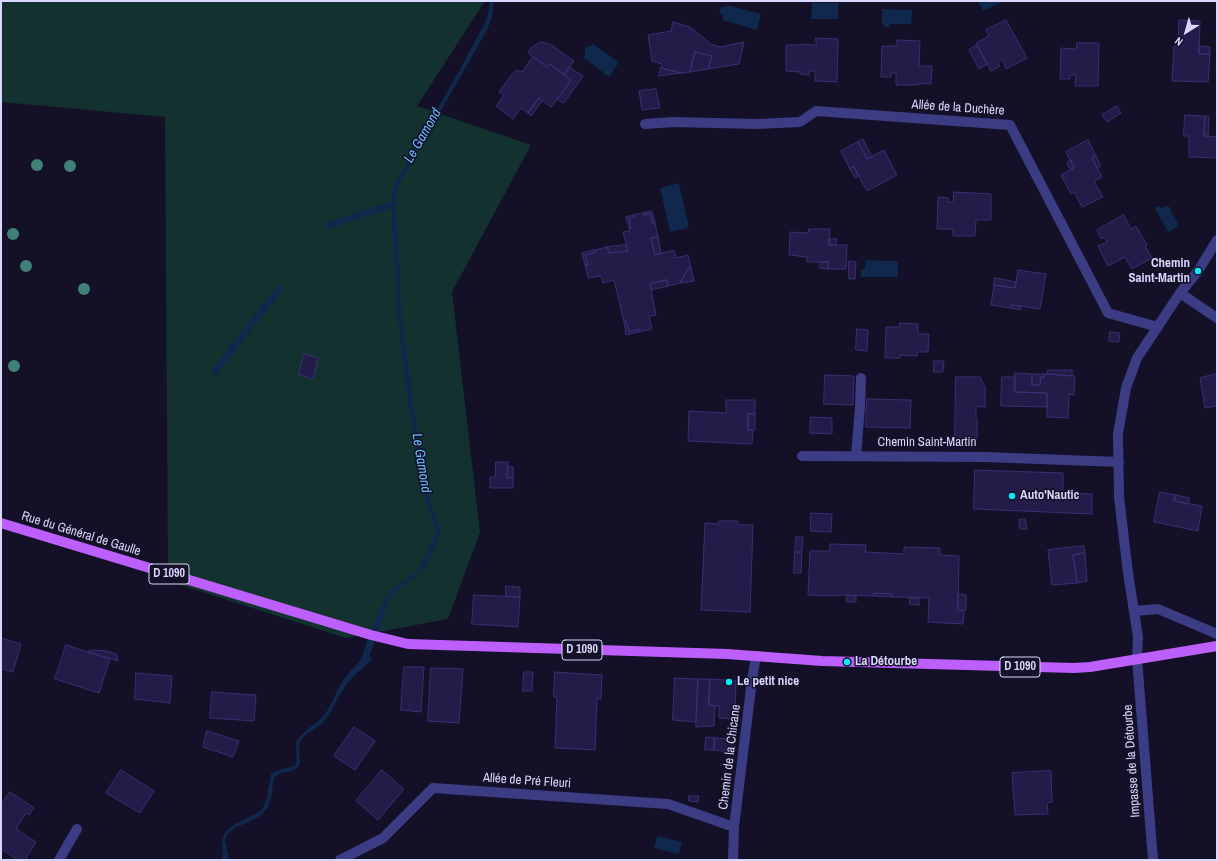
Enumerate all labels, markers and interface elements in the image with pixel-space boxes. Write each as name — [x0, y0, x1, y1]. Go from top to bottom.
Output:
north arrow — [1166, 12, 1206, 52]
text: N — [1172, 34, 1186, 49]
street label: Allée de la Duchère — [911, 97, 1005, 119]
water label: Le Gamond — [401, 106, 445, 166]
place label: Chemin Saint-Martin — [1128, 256, 1190, 287]
marker: Chemin Saint-Martin — [1193, 266, 1203, 276]
water label: Le Gamond — [408, 432, 434, 494]
street label: Chemin Saint-Martin — [878, 435, 976, 451]
place label: Auto'Nautic — [1020, 488, 1079, 504]
marker: Auto'Nautic — [1007, 491, 1017, 501]
street label: Rue du Général de Gaulle — [19, 508, 143, 560]
road number: D 1090 — [149, 564, 189, 584]
road number: D 1090 — [562, 640, 602, 660]
place label: La Détourbe — [855, 654, 917, 670]
marker: La Détourbe — [842, 657, 852, 667]
road number: D 1090 — [1000, 657, 1040, 677]
place label: Le petit nice — [737, 674, 799, 690]
marker: Le petit nice — [724, 677, 734, 687]
street label: Chemin de la Chicane — [716, 703, 744, 811]
street label: Impasse de la Détourbe — [1120, 704, 1144, 818]
street label: Allée de Pré Fleuri — [482, 770, 572, 792]

